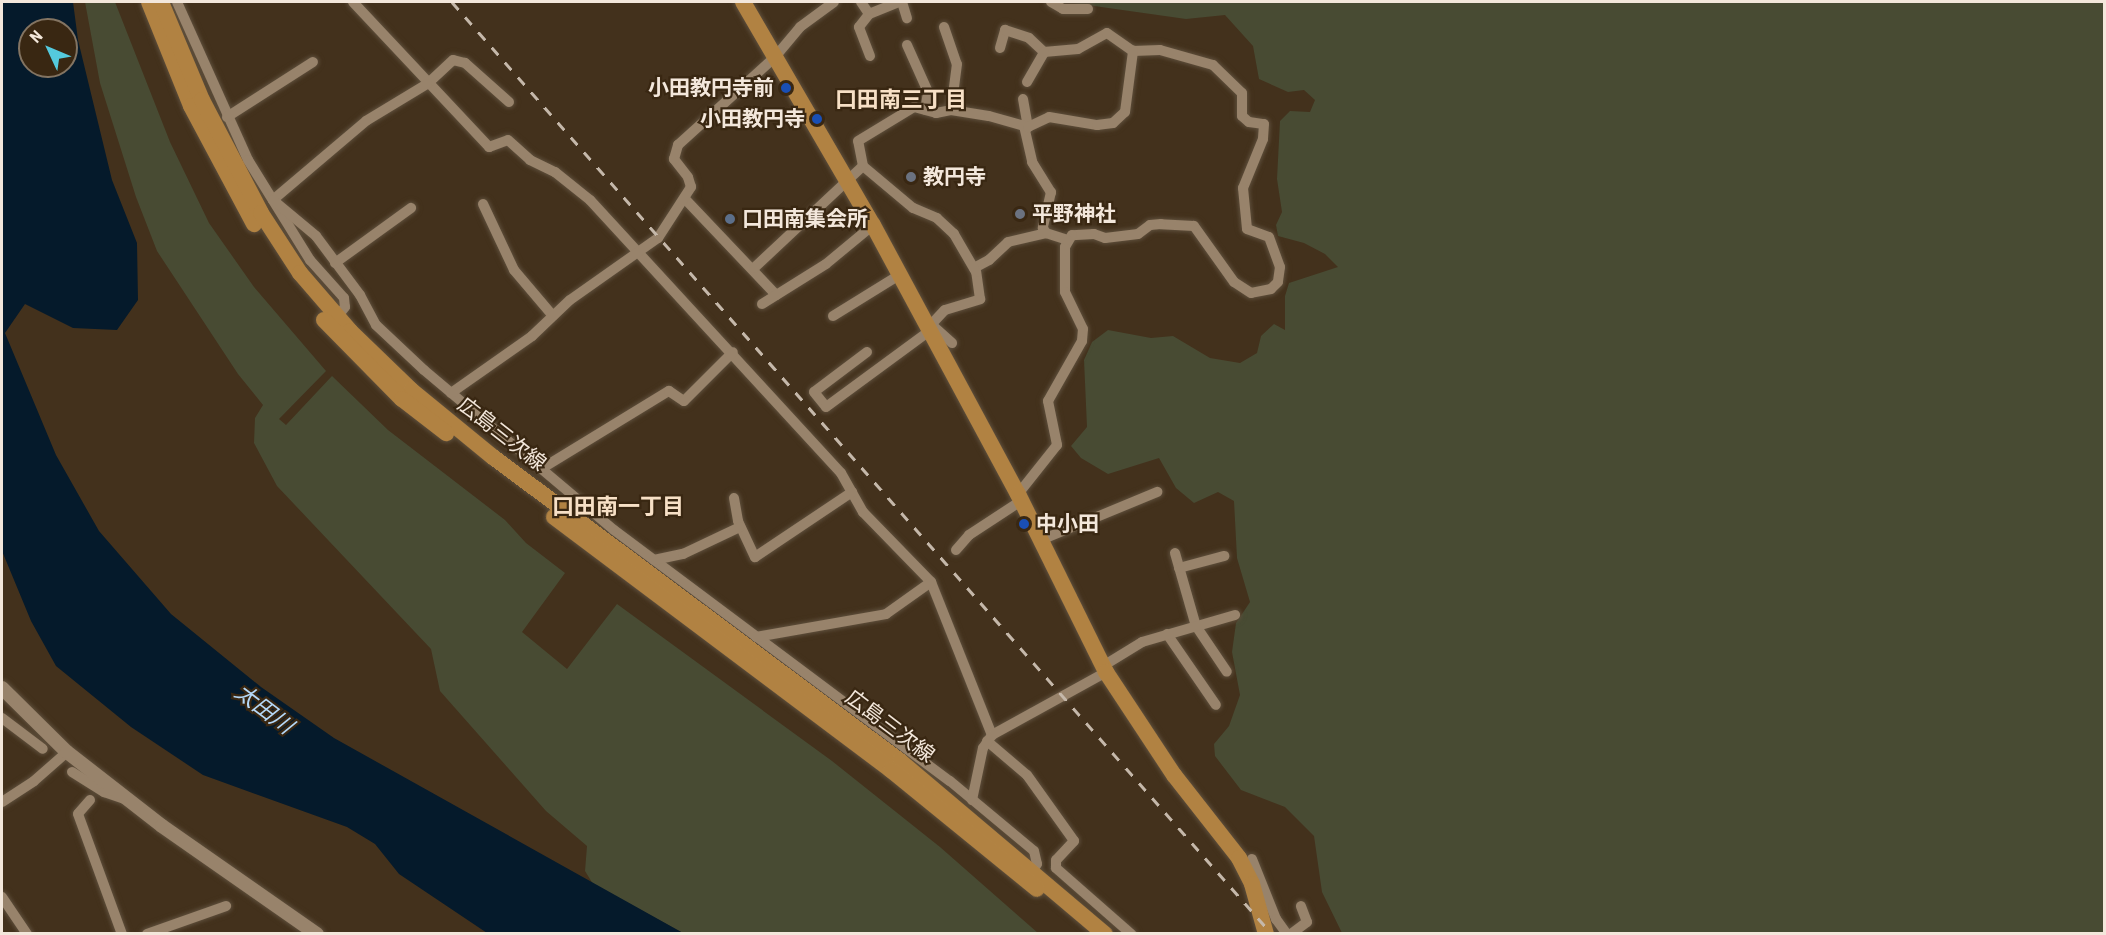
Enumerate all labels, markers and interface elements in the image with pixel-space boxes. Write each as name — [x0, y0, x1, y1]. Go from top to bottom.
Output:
north arrow — [18, 18, 78, 78]
text: N — [26, 26, 46, 47]
place label: 小田教円寺前 — [648, 75, 774, 101]
marker: 小田教円寺前 — [779, 81, 793, 95]
district label: 口田南三丁目 — [835, 87, 967, 113]
place label: 小田教円寺 — [700, 106, 805, 132]
marker: 小田教円寺 — [810, 112, 824, 126]
place label: 教円寺 — [923, 164, 986, 190]
marker: 教円寺 — [904, 170, 918, 184]
place label: 平野神社 — [1032, 201, 1116, 227]
place label: 口田南集会所 — [742, 206, 868, 232]
marker: 平野神社 — [1013, 207, 1027, 221]
marker: 口田南集会所 — [723, 212, 737, 226]
street label: 広島三次線 — [453, 392, 551, 476]
district label: 口田南一丁目 — [552, 494, 684, 520]
place label: 中小田 — [1036, 511, 1099, 537]
marker: 中小田 — [1017, 517, 1031, 531]
water label: 太田川 — [230, 679, 298, 739]
street label: 広島三次線 — [840, 684, 940, 768]

